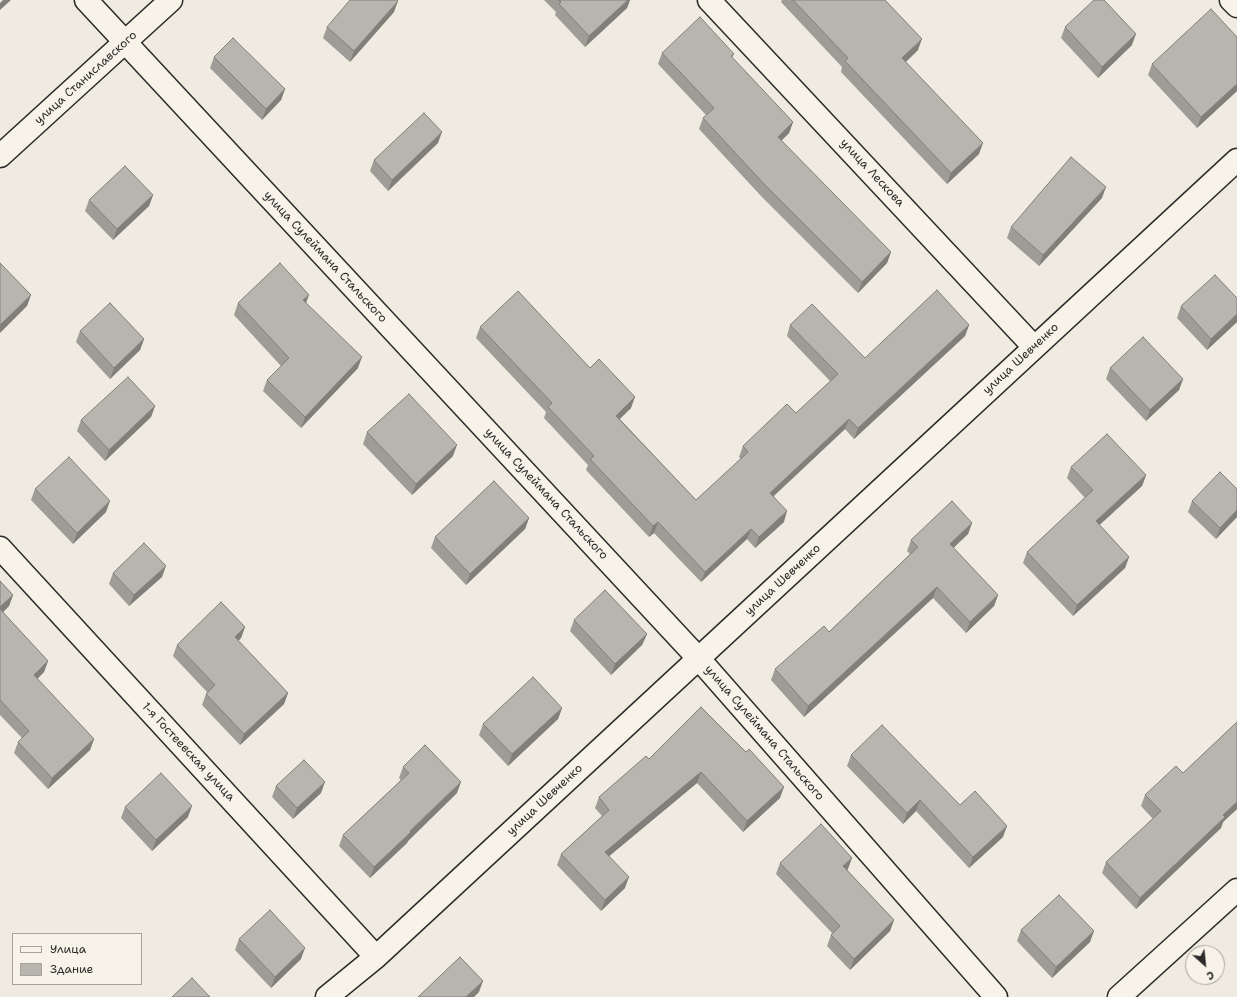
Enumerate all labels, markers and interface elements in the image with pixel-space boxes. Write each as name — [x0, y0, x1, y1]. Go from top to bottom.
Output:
street label: улица Станиславского — [32, 28, 140, 128]
street label: улица Лескова — [837, 136, 907, 210]
street label: улица Сулеймана Стальского — [260, 188, 390, 326]
street label: улица Шевченко — [980, 320, 1062, 398]
street label: улица Сулеймана Стальского — [481, 425, 611, 563]
street label: улица Шевченко — [742, 541, 824, 619]
street label: улица Сулеймана Стальского — [701, 662, 827, 804]
street label: 1-я Гостеевская улица — [138, 700, 238, 804]
street label: улица Шевченко — [504, 761, 586, 839]
legend — [12, 933, 142, 985]
text: Улица — [50, 941, 86, 957]
north arrow — [1185, 945, 1225, 985]
text: Здание — [50, 961, 93, 977]
text: С — [1204, 967, 1217, 983]

